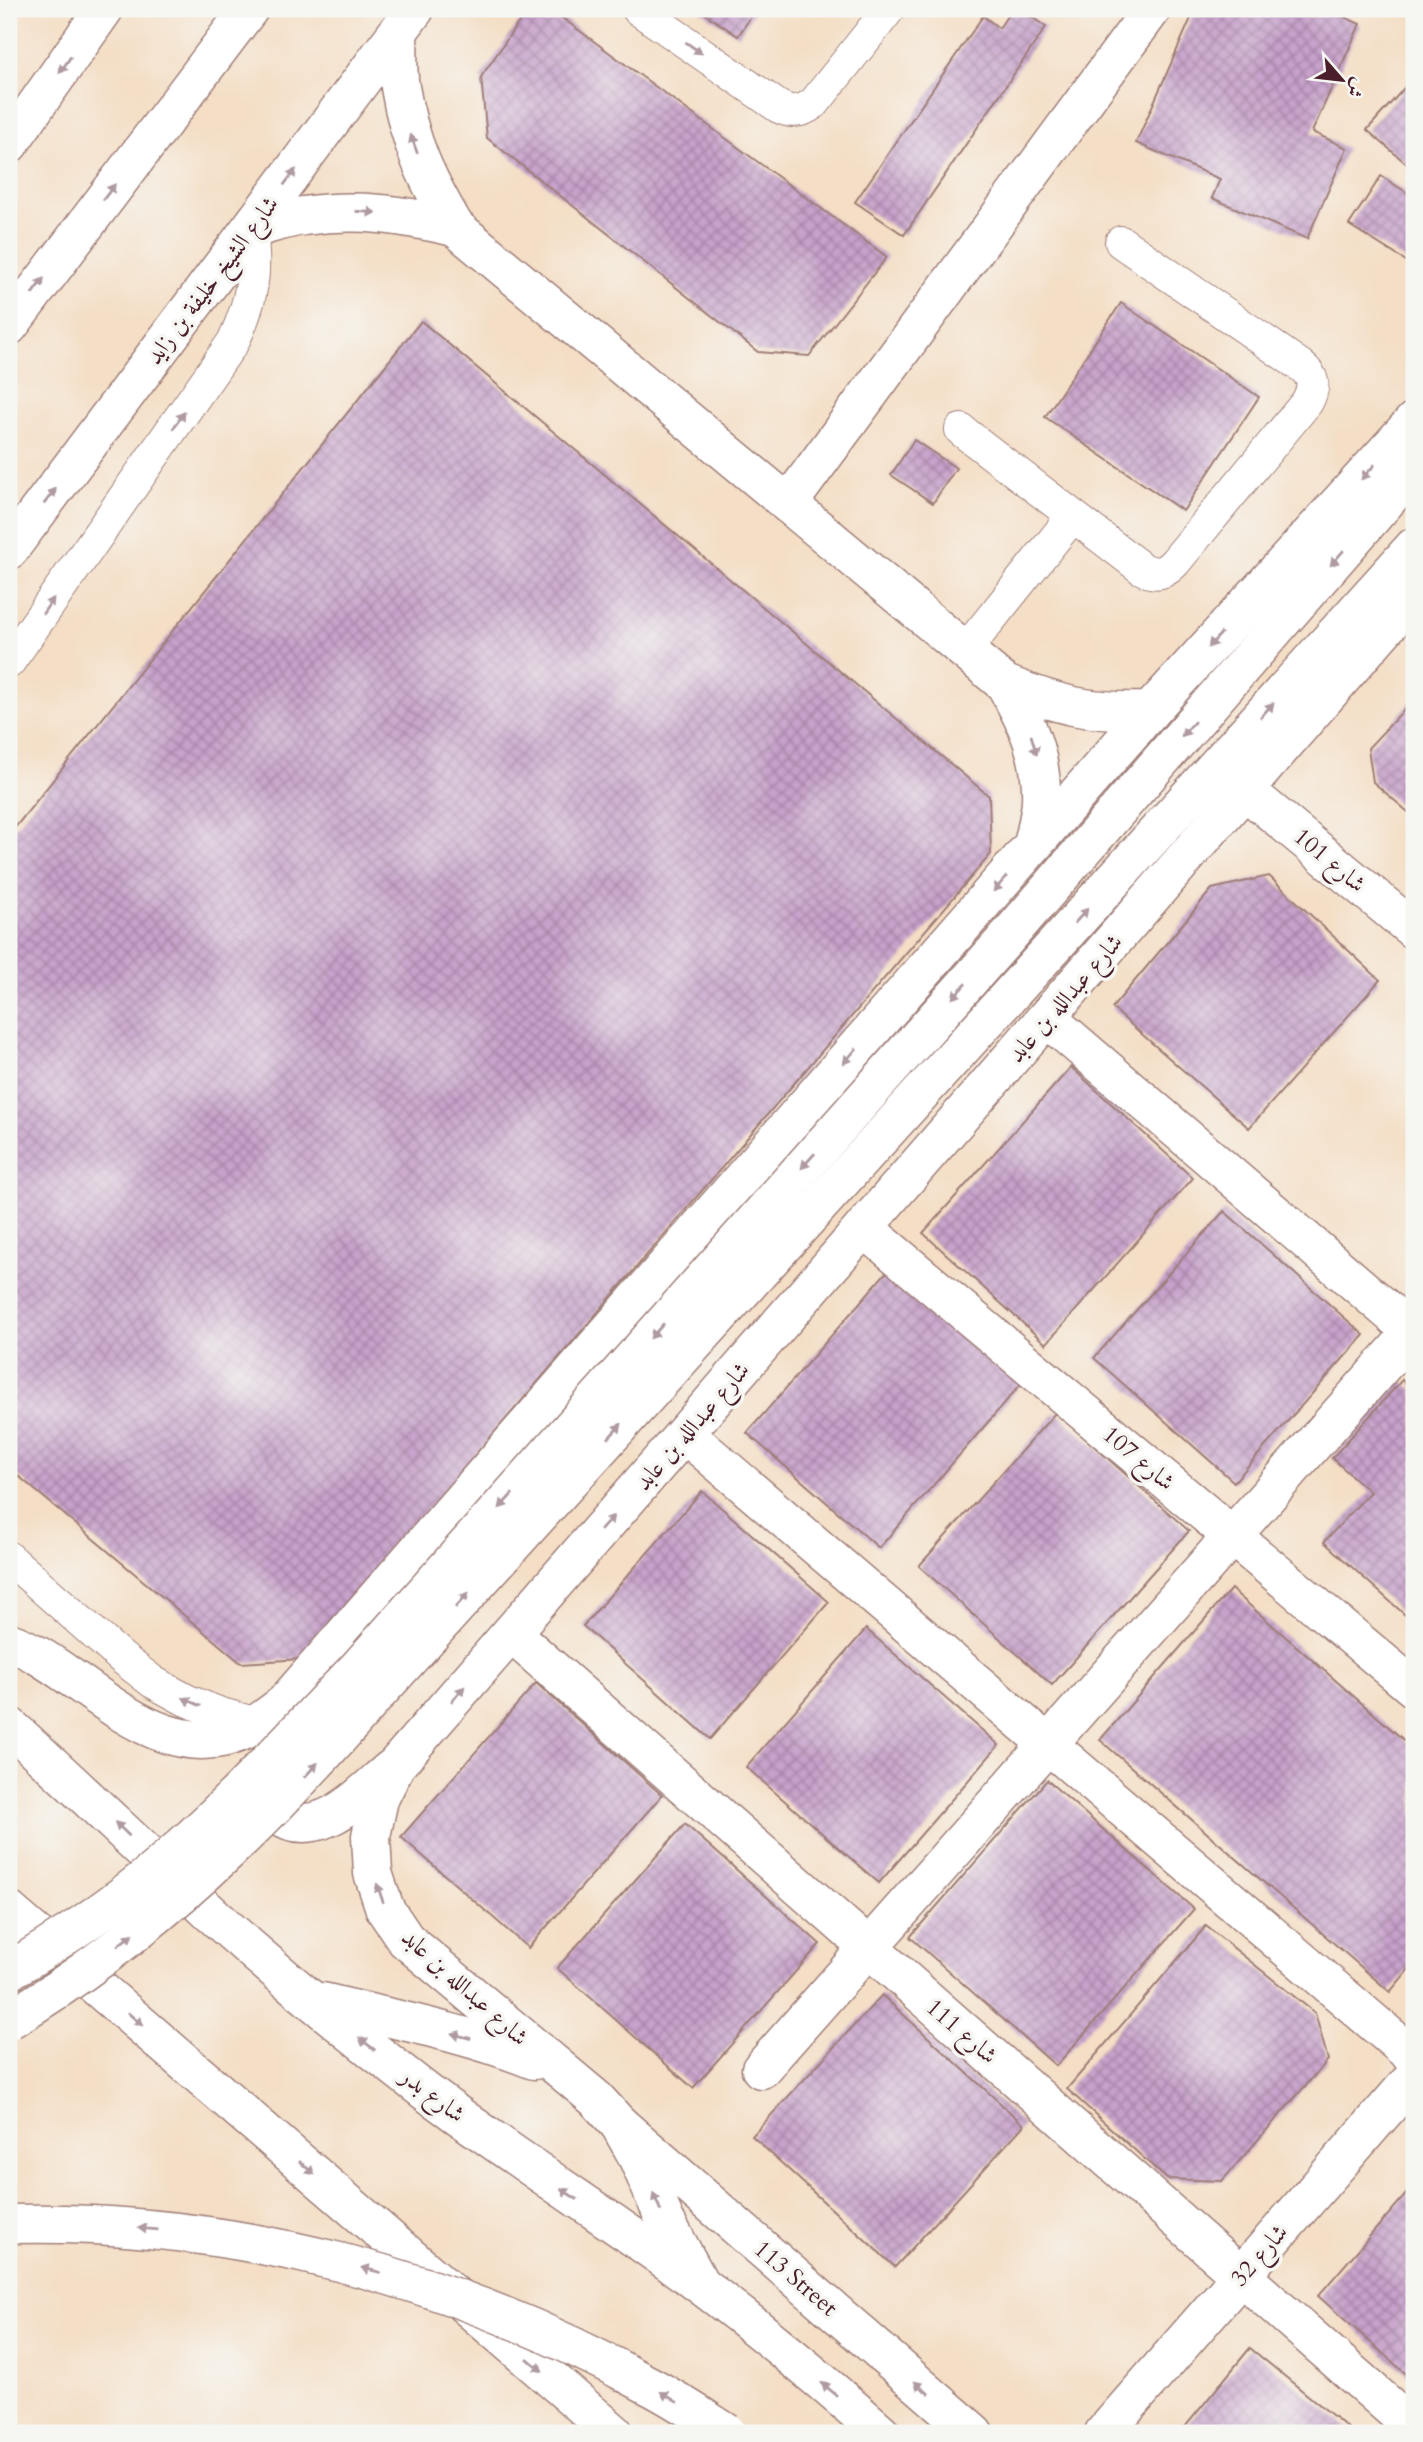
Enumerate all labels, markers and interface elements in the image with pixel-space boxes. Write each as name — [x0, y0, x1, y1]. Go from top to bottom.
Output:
one-way arrow — [685, 41, 703, 55]
north arrow — [1308, 46, 1378, 116]
one-way arrow — [58, 56, 72, 74]
text: ش — [1340, 73, 1372, 102]
one-way arrow — [408, 133, 419, 154]
one-way arrow — [282, 168, 296, 186]
one-way arrow — [102, 183, 116, 202]
street label: شارع الشيخ خليفة بن زايد — [138, 189, 290, 374]
one-way arrow — [356, 207, 378, 218]
one-way arrow — [31, 278, 46, 296]
one-way arrow — [171, 410, 185, 429]
one-way arrow — [1360, 463, 1376, 481]
one-way arrow — [42, 487, 56, 505]
one-way arrow — [1329, 549, 1345, 567]
one-way arrow — [41, 597, 55, 615]
one-way arrow — [1207, 631, 1223, 648]
one-way arrow — [1259, 702, 1274, 719]
one-way arrow — [1181, 721, 1196, 738]
one-way arrow — [1029, 735, 1040, 756]
street label: شارع 101 — [1285, 820, 1373, 903]
one-way arrow — [992, 875, 1008, 893]
one-way arrow — [1073, 907, 1089, 924]
street label: شارع عبدالله بن عابد — [1000, 927, 1133, 1072]
one-way arrow — [951, 982, 967, 1000]
one-way arrow — [843, 1047, 858, 1064]
one-way arrow — [800, 1152, 816, 1170]
one-way arrow — [649, 1322, 665, 1340]
street label: شارع عبدالله بن عابد — [627, 1355, 760, 1500]
street label: شارع 107 — [1094, 1418, 1182, 1501]
one-way arrow — [607, 1422, 623, 1440]
one-way arrow — [498, 1492, 514, 1510]
one-way arrow — [599, 1515, 615, 1532]
one-way arrow — [454, 1591, 470, 1609]
one-way arrow — [450, 1686, 465, 1703]
one-way arrow — [182, 1697, 203, 1708]
one-way arrow — [303, 1761, 319, 1779]
one-way arrow — [114, 1822, 131, 1838]
one-way arrow — [374, 1882, 385, 1903]
street label: شارع عبدالله بن عابد — [392, 1921, 535, 2056]
one-way arrow — [116, 1932, 134, 1947]
street label: شارع 111 — [917, 1991, 1005, 2074]
one-way arrow — [126, 2011, 143, 2026]
one-way arrow — [450, 2030, 472, 2041]
one-way arrow — [358, 2037, 375, 2052]
street label: شارع بدر — [390, 2059, 472, 2133]
one-way arrow — [298, 2160, 315, 2175]
one-way arrow — [559, 2187, 579, 2200]
one-way arrow — [651, 2192, 663, 2212]
street label: شارع 32 — [1223, 2217, 1298, 2296]
one-way arrow — [136, 2223, 158, 2234]
street label: 113 Street — [747, 2233, 845, 2324]
one-way arrow — [360, 2264, 382, 2275]
one-way arrow — [526, 2357, 543, 2372]
one-way arrow — [914, 2381, 931, 2396]
one-way arrow — [821, 2382, 838, 2397]
one-way arrow — [660, 2391, 679, 2404]

